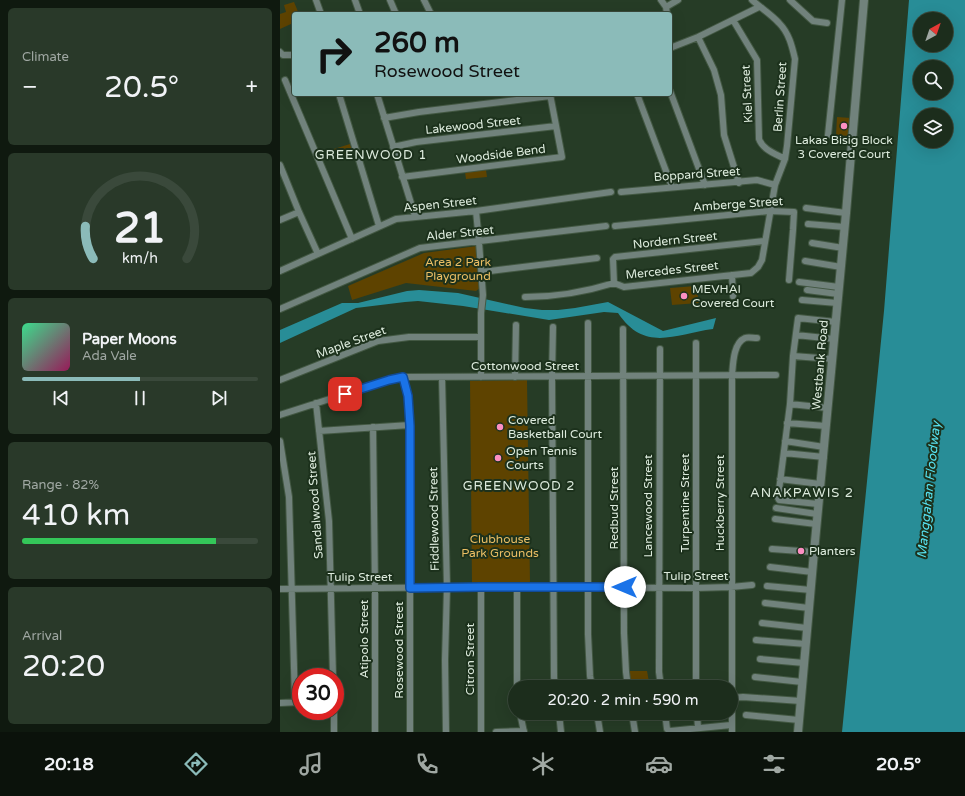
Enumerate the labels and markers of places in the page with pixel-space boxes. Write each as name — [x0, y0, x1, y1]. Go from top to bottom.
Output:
marker: Lakas Bisig Block 3 Covered Court — [839, 121, 849, 131]
place label: Lakas Bisig Block 3 Covered Court — [795, 133, 893, 161]
place label: MEVHAI Covered Court — [692, 282, 775, 310]
marker: MEVHAI Covered Court — [679, 291, 689, 301]
pin — [328, 377, 362, 411]
place label: Covered Basketball Court — [508, 413, 602, 441]
marker: Covered Basketball Court — [495, 422, 505, 432]
place label: Open Tennis Courts — [506, 444, 577, 472]
marker: Open Tennis Courts — [493, 453, 503, 463]
place label: Planters — [809, 544, 856, 558]
marker: Planters — [796, 546, 806, 556]

